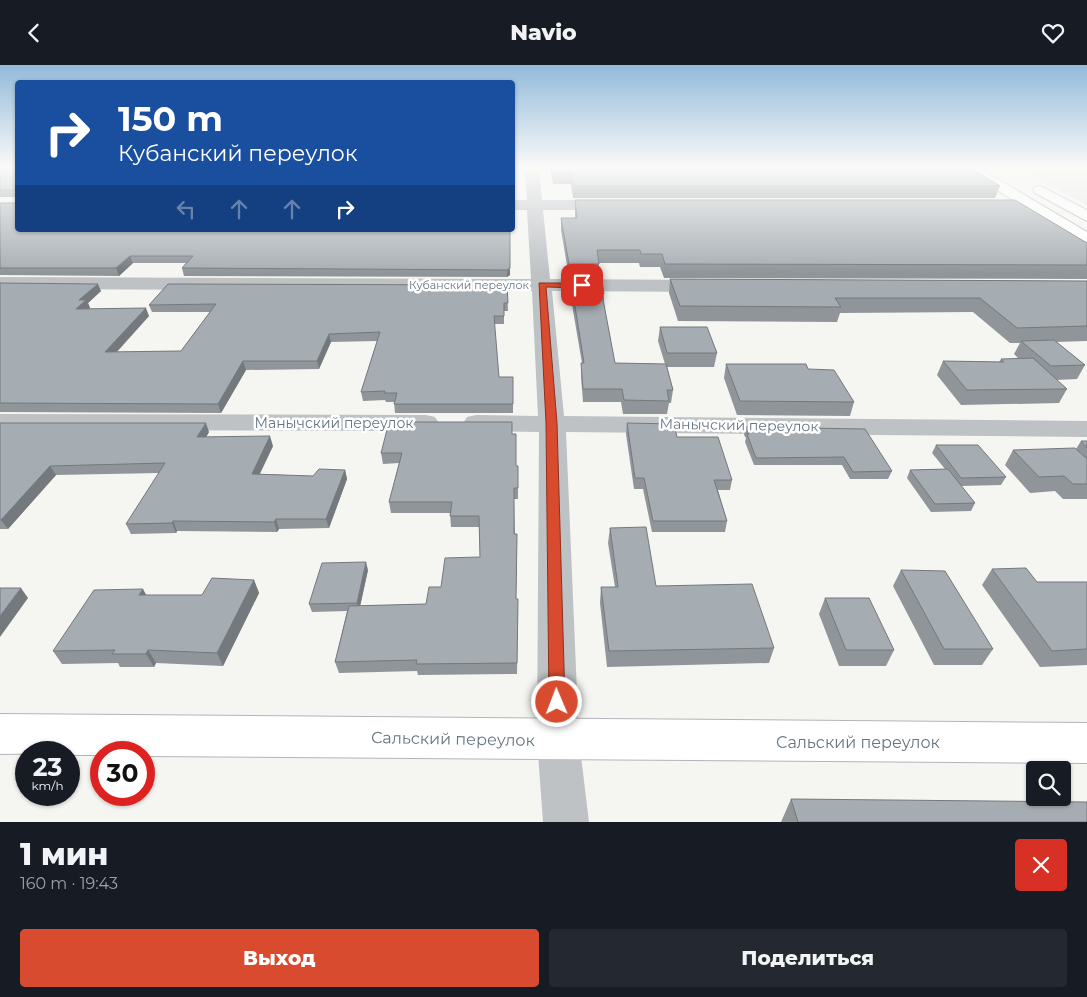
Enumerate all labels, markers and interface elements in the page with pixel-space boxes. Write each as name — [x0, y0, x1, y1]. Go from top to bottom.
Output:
icon: back — [20, 19, 48, 47]
text: Navio — [510, 19, 577, 46]
icon: heart — [1039, 19, 1067, 47]
text: 150 m — [118, 97, 223, 140]
icon: right — [35, 100, 100, 165]
text: Кубанский переулок — [118, 140, 358, 167]
icon: left — [172, 195, 200, 223]
icon: ahead — [225, 195, 253, 223]
icon: ahead — [278, 195, 306, 223]
icon: right — [331, 195, 359, 223]
pin — [561, 264, 603, 306]
icon: arrive — [568, 271, 596, 299]
street label: Кубанский переулок — [409, 278, 530, 292]
street label: Манычский переулок — [255, 414, 414, 432]
street label: Манычский переулок — [659, 415, 819, 435]
position arrow — [530, 675, 582, 727]
street label: Сальский переулок — [371, 728, 536, 750]
street label: Сальский переулок — [776, 733, 941, 752]
speed limit sign: 30 — [90, 741, 155, 806]
text: 23 — [33, 752, 62, 782]
map controls — [1026, 761, 1071, 806]
button: search — [1026, 761, 1071, 806]
text: km/h — [31, 778, 64, 793]
text: 1 мин — [20, 836, 108, 873]
button: close — [1015, 839, 1067, 891]
text: 160 m · 19:43 — [20, 874, 118, 893]
button: Выход — [20, 929, 539, 987]
button: Поделиться — [549, 929, 1067, 987]

